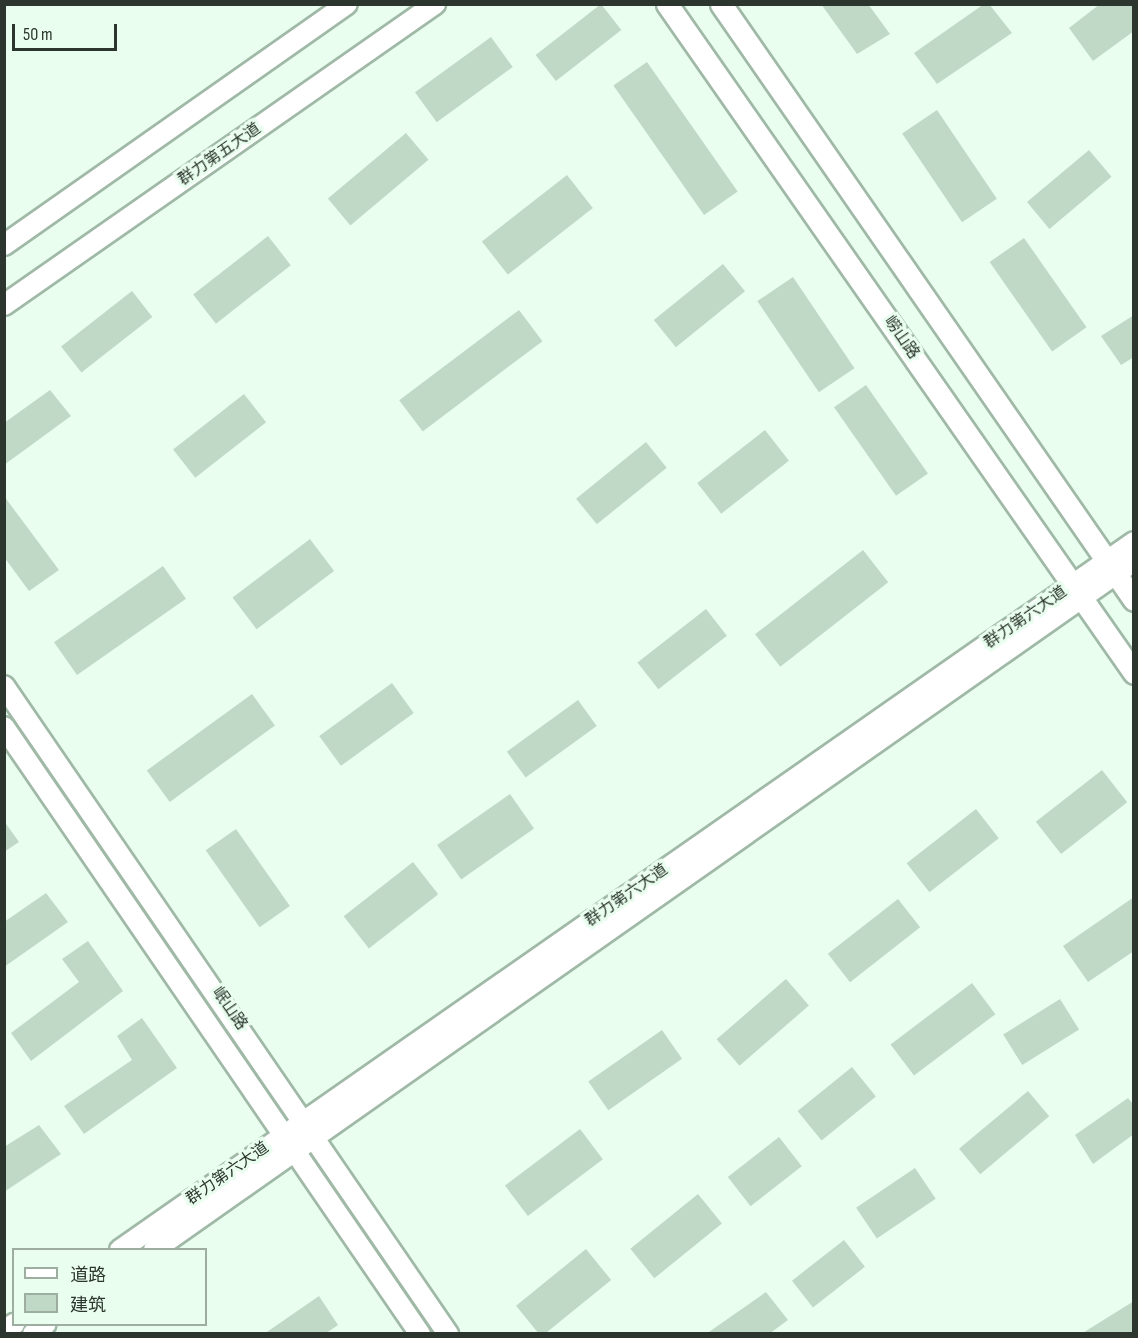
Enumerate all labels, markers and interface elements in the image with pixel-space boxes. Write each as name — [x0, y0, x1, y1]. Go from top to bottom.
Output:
scale bar — [15, 12, 120, 50]
text: 50 m — [23, 24, 53, 45]
street label: 群力第五大道 — [175, 120, 265, 190]
street label: 崂山路 — [879, 313, 923, 363]
street label: 群力第六大道 — [981, 583, 1071, 653]
street label: 群力第六大道 — [582, 861, 672, 931]
street label: 岷山路 — [207, 984, 251, 1034]
street label: 群力第六大道 — [183, 1139, 273, 1209]
legend — [12, 1248, 207, 1326]
text: 道路 — [70, 1265, 106, 1286]
text: 建筑 — [70, 1295, 106, 1316]

